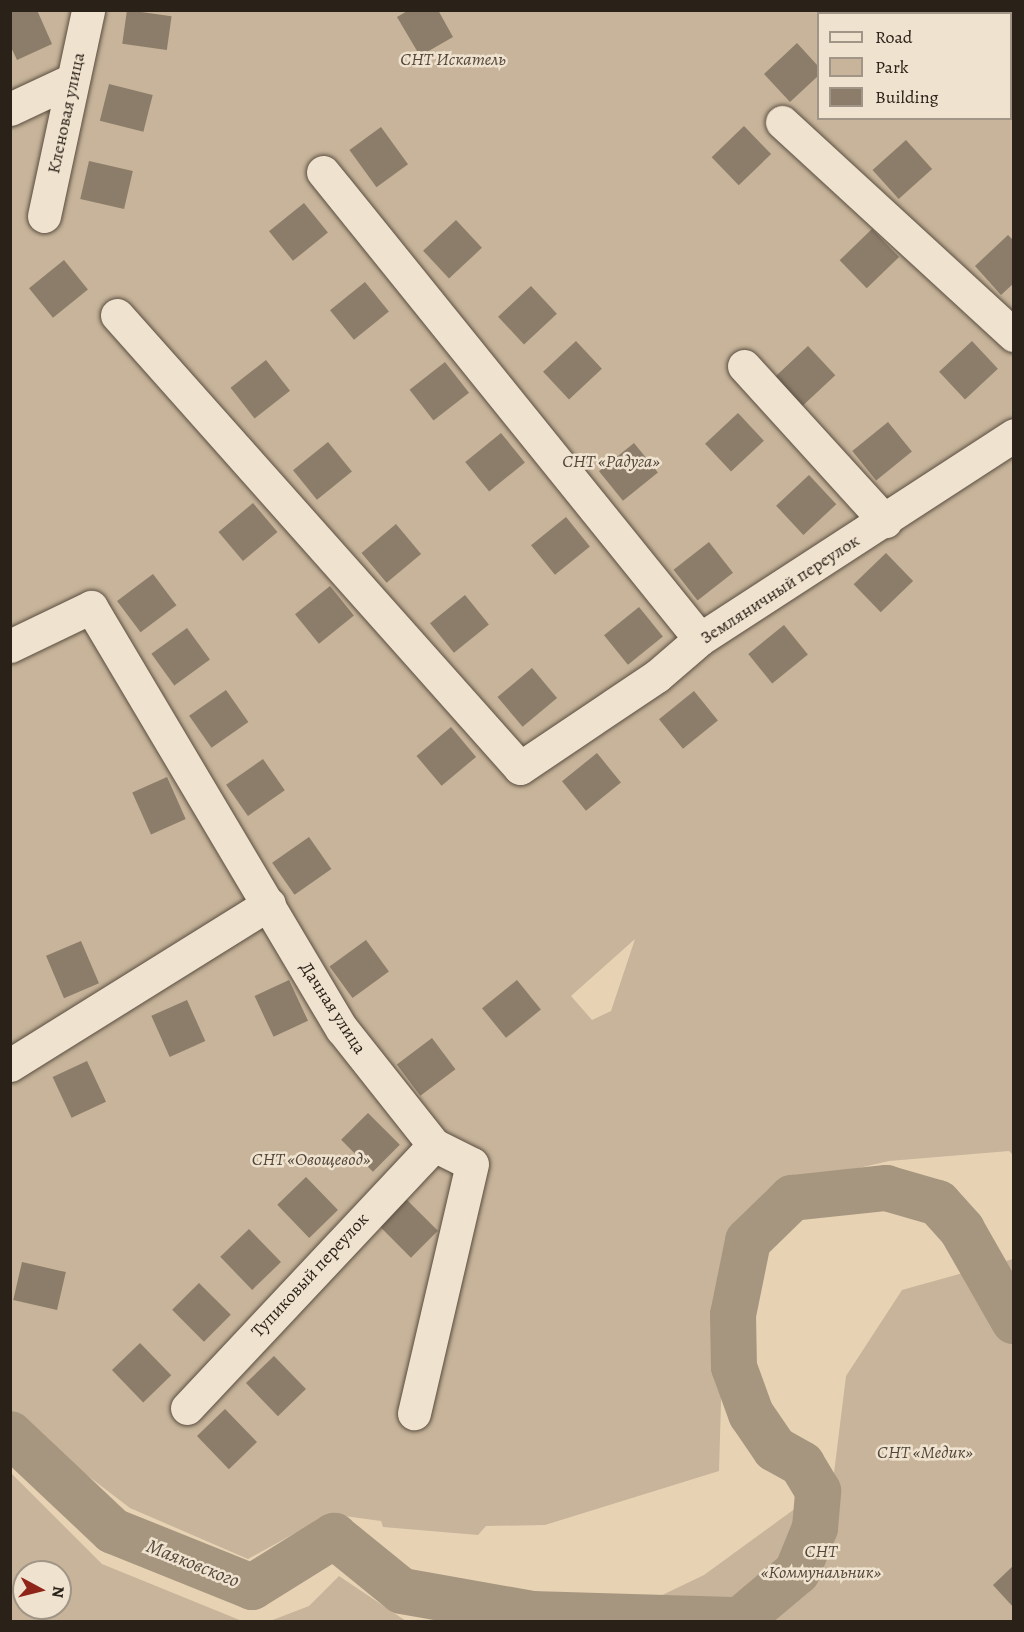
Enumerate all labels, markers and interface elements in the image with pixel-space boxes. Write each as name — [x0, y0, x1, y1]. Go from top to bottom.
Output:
legend — [817, 12, 1012, 120]
text: Road — [875, 25, 912, 49]
park label: СНТ Искатель — [400, 48, 506, 70]
street label: Кленовая улица — [43, 50, 89, 176]
text: Park — [875, 55, 909, 79]
text: Building — [875, 85, 939, 109]
park label: СНТ «Радуга» — [562, 450, 660, 472]
street label: Земляничный переулок — [696, 530, 864, 648]
street label: Дачная улица — [295, 958, 371, 1058]
park label: СНТ «Овощевод» — [252, 1148, 370, 1170]
street label: Тупиковый переулок — [247, 1208, 373, 1342]
park label: СНТ «Медик» — [877, 1441, 973, 1463]
water label: Маяковского — [143, 1534, 243, 1592]
park label: СНТ «Коммунальник» — [761, 1541, 881, 1584]
north arrow — [12, 1560, 72, 1620]
text: N — [46, 1585, 70, 1599]

